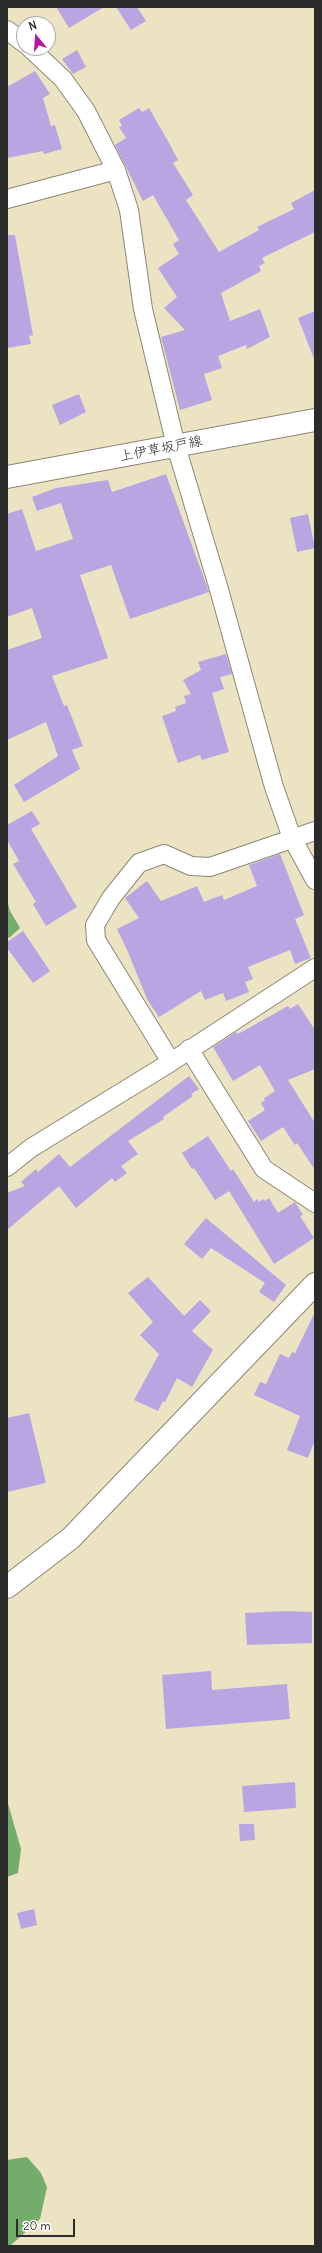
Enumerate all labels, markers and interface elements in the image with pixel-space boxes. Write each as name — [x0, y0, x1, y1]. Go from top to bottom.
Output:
north arrow — [16, 16, 56, 56]
text: N — [27, 18, 38, 33]
street label: 上伊草坂戸線 — [118, 433, 204, 465]
scale bar — [18, 2211, 77, 2237]
text: 20 m — [23, 2218, 51, 2233]

